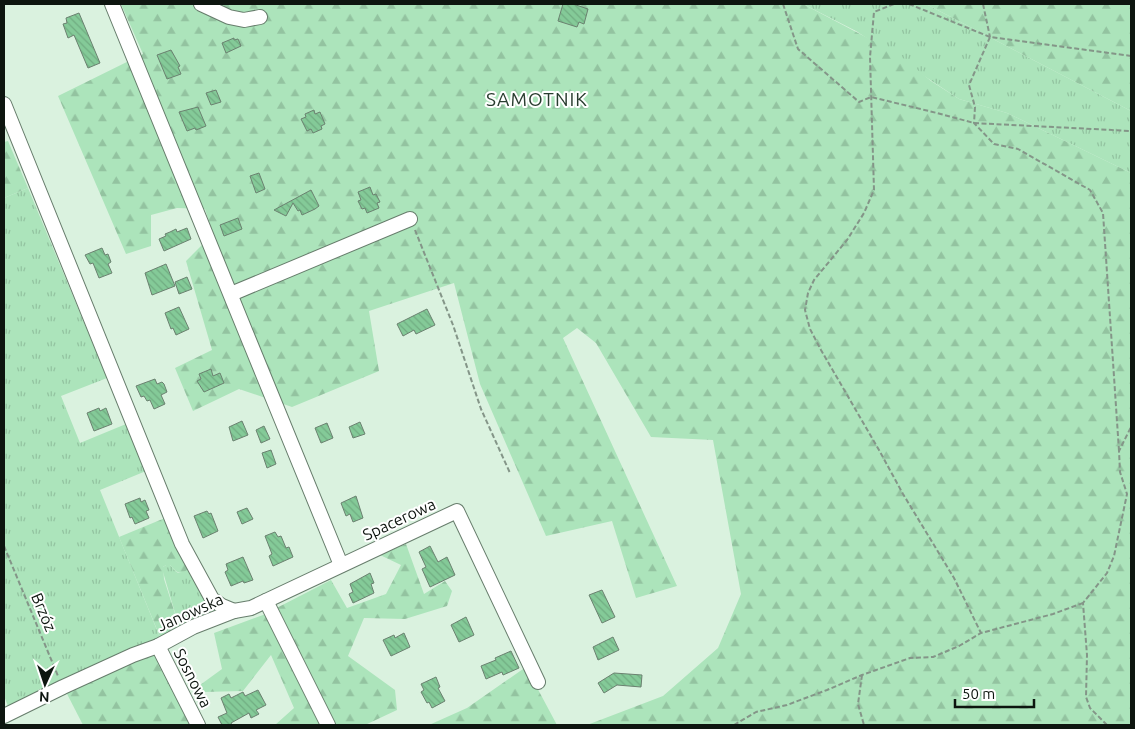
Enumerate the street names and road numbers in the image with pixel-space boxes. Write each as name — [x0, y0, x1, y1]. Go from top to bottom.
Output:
street label: Spacerowa — [360, 494, 438, 544]
street label: Janowska — [154, 589, 226, 635]
street label: Brzóz — [28, 590, 60, 634]
street label: Sosnowa — [170, 645, 216, 711]

